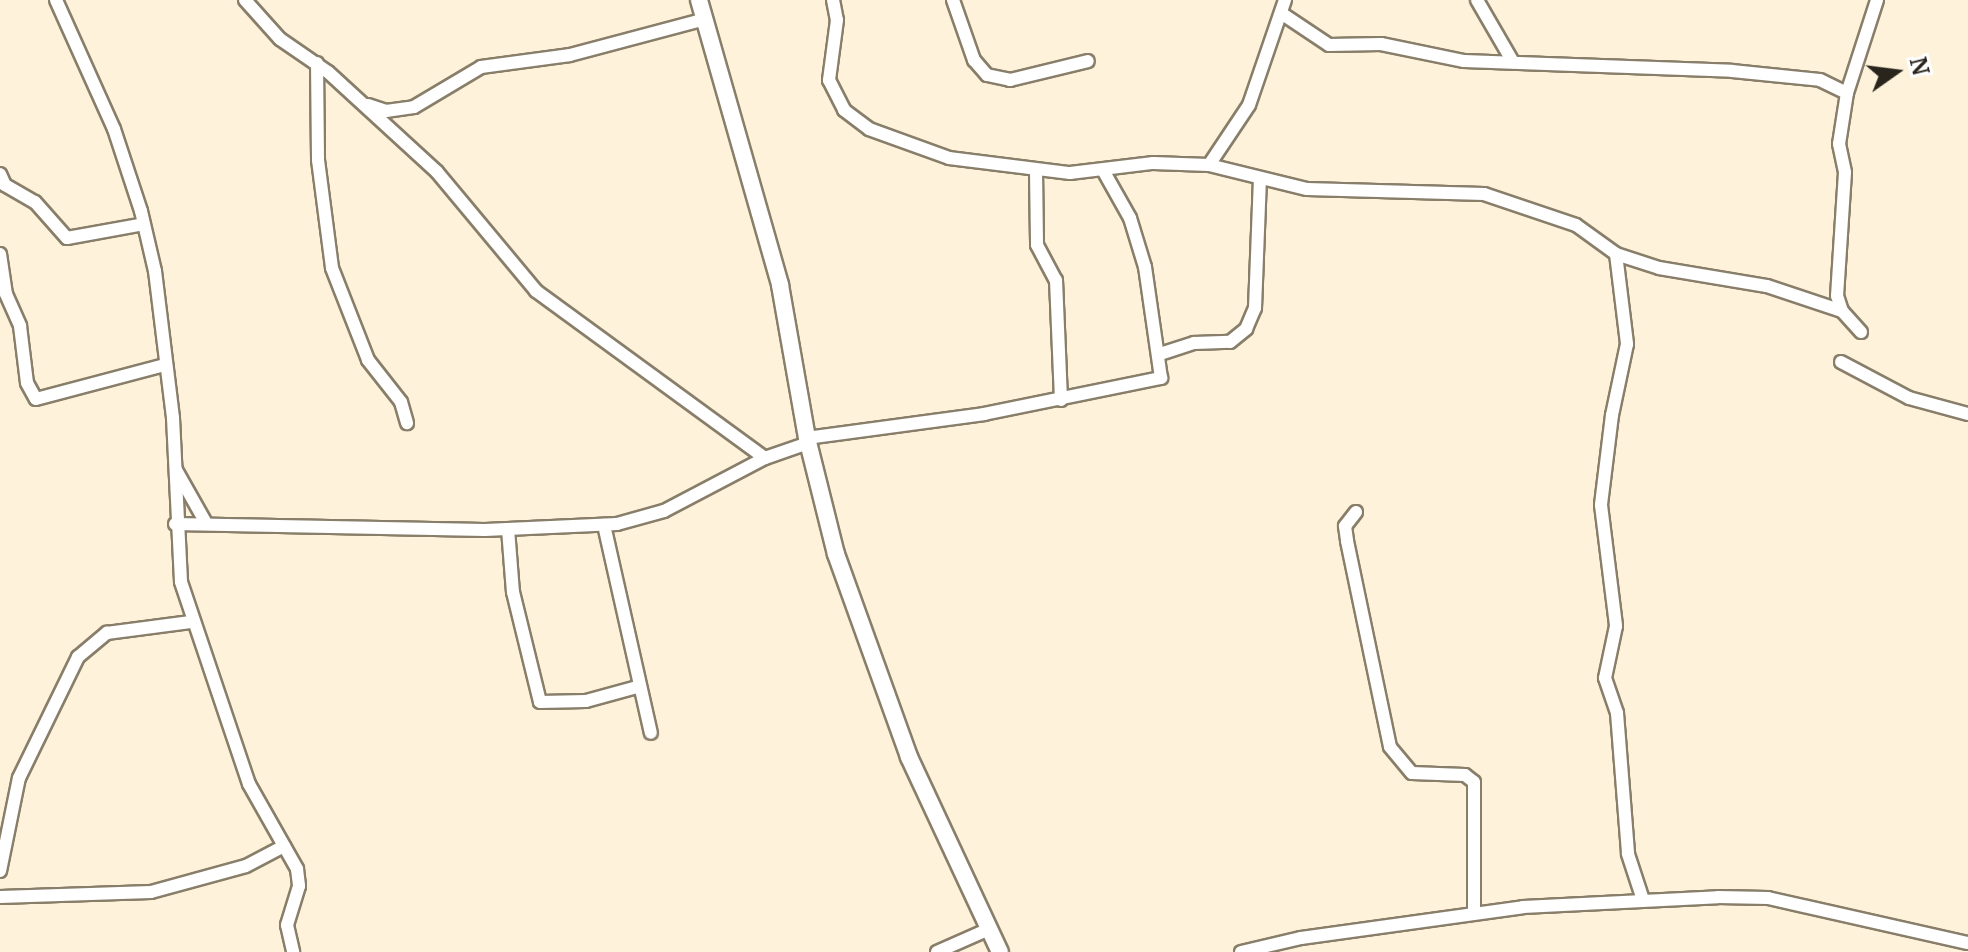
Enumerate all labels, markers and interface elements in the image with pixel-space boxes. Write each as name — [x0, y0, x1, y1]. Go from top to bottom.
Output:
north arrow — [1856, 32, 1936, 112]
text: N — [1904, 54, 1935, 78]

